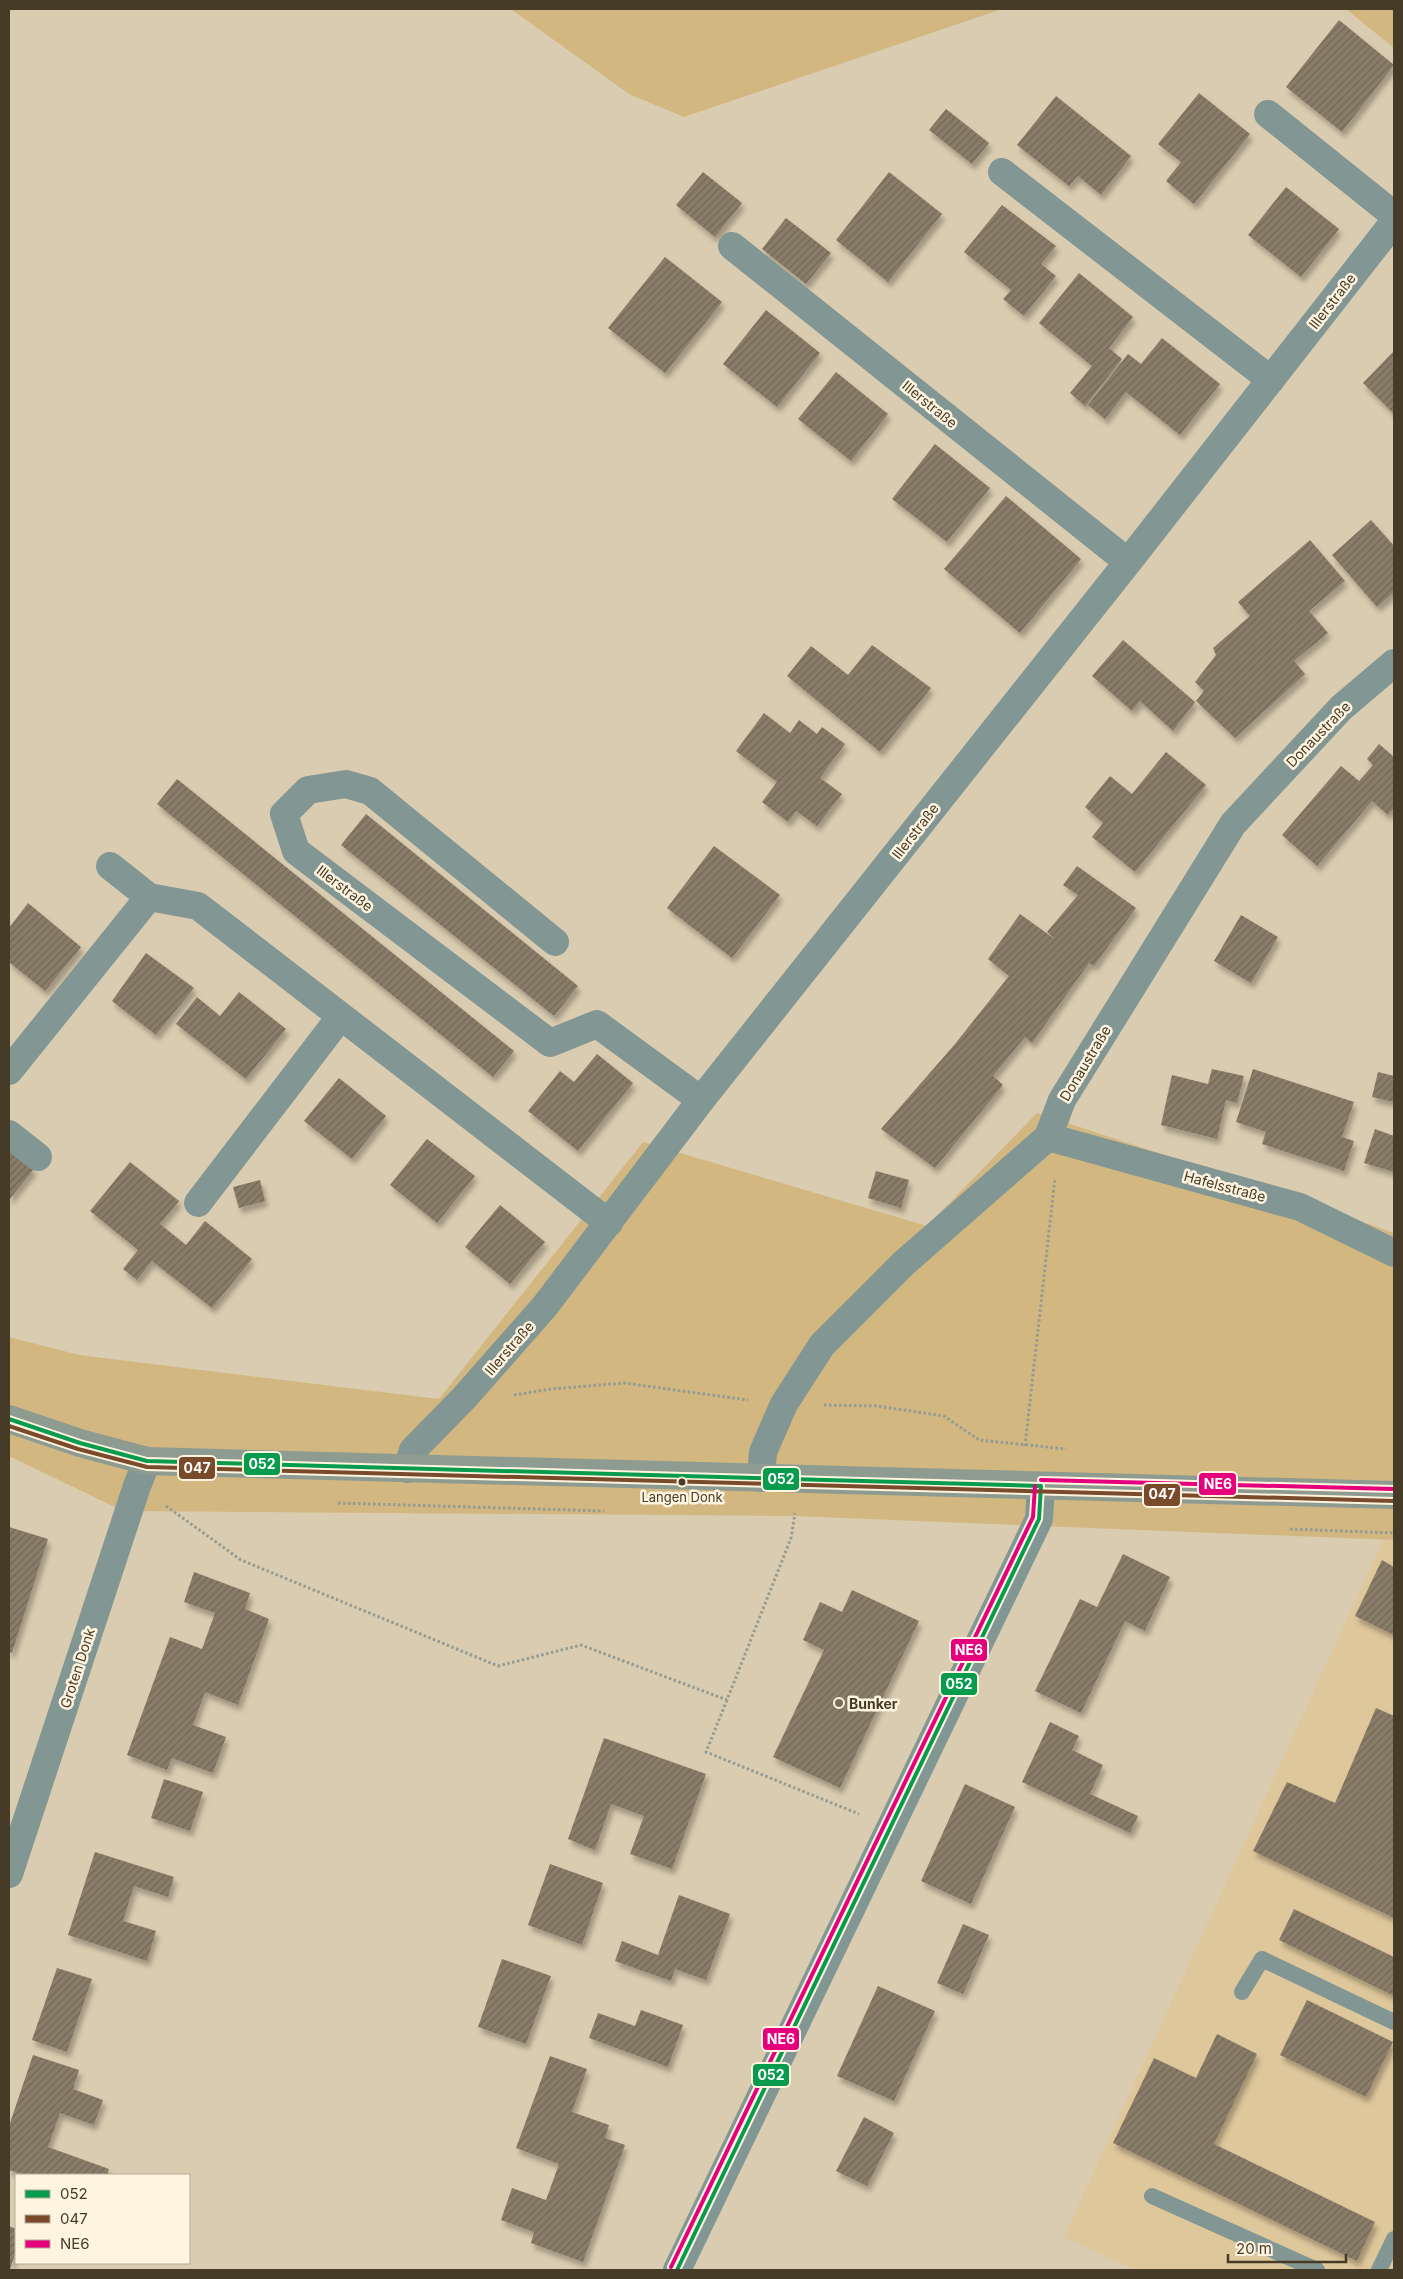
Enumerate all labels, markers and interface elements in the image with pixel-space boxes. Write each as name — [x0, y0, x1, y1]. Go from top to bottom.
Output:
street label: Illerstraße — [1305, 270, 1359, 332]
street label: Illerstraße — [899, 377, 961, 431]
street label: Donaustraße — [1282, 698, 1354, 770]
street label: Illerstraße — [888, 800, 942, 862]
street label: Illerstraße — [314, 861, 376, 915]
street label: Donaustraße — [1056, 1022, 1114, 1104]
street label: Hafelsstraße — [1182, 1167, 1268, 1205]
street label: Illerstraße — [481, 1318, 537, 1378]
line badge: 052 — [243, 1452, 281, 1476]
text: 052 — [248, 1455, 276, 1472]
line badge: 047 — [178, 1456, 216, 1480]
text: 047 — [183, 1459, 211, 1476]
line badge: 052 — [762, 1467, 800, 1491]
text: 052 — [767, 1470, 795, 1487]
line badge: NE6 — [1198, 1472, 1237, 1496]
text: NE6 — [1204, 1475, 1232, 1492]
marker: Langen Donk — [677, 1477, 687, 1487]
line badge: 047 — [1143, 1483, 1181, 1507]
text: 047 — [1148, 1485, 1176, 1502]
place label: Langen Donk — [641, 1489, 723, 1505]
street label: Groten Donk — [56, 1626, 98, 1710]
line badge: NE6 — [950, 1638, 988, 1662]
text: NE6 — [955, 1641, 983, 1658]
line badge: 052 — [940, 1672, 978, 1696]
text: 052 — [945, 1675, 973, 1692]
place label: Bunker — [849, 1695, 898, 1712]
marker: Bunker — [833, 1697, 845, 1709]
line badge: NE6 — [762, 2027, 800, 2051]
text: NE6 — [767, 2030, 795, 2047]
line badge: 052 — [752, 2063, 790, 2087]
text: 052 — [757, 2066, 785, 2083]
legend — [15, 2174, 190, 2264]
text: 052 — [60, 2184, 88, 2203]
text: 047 — [60, 2209, 88, 2228]
scale bar — [1228, 2232, 1346, 2264]
text: NE6 — [60, 2234, 90, 2253]
text: 20 m — [1236, 2239, 1272, 2258]

